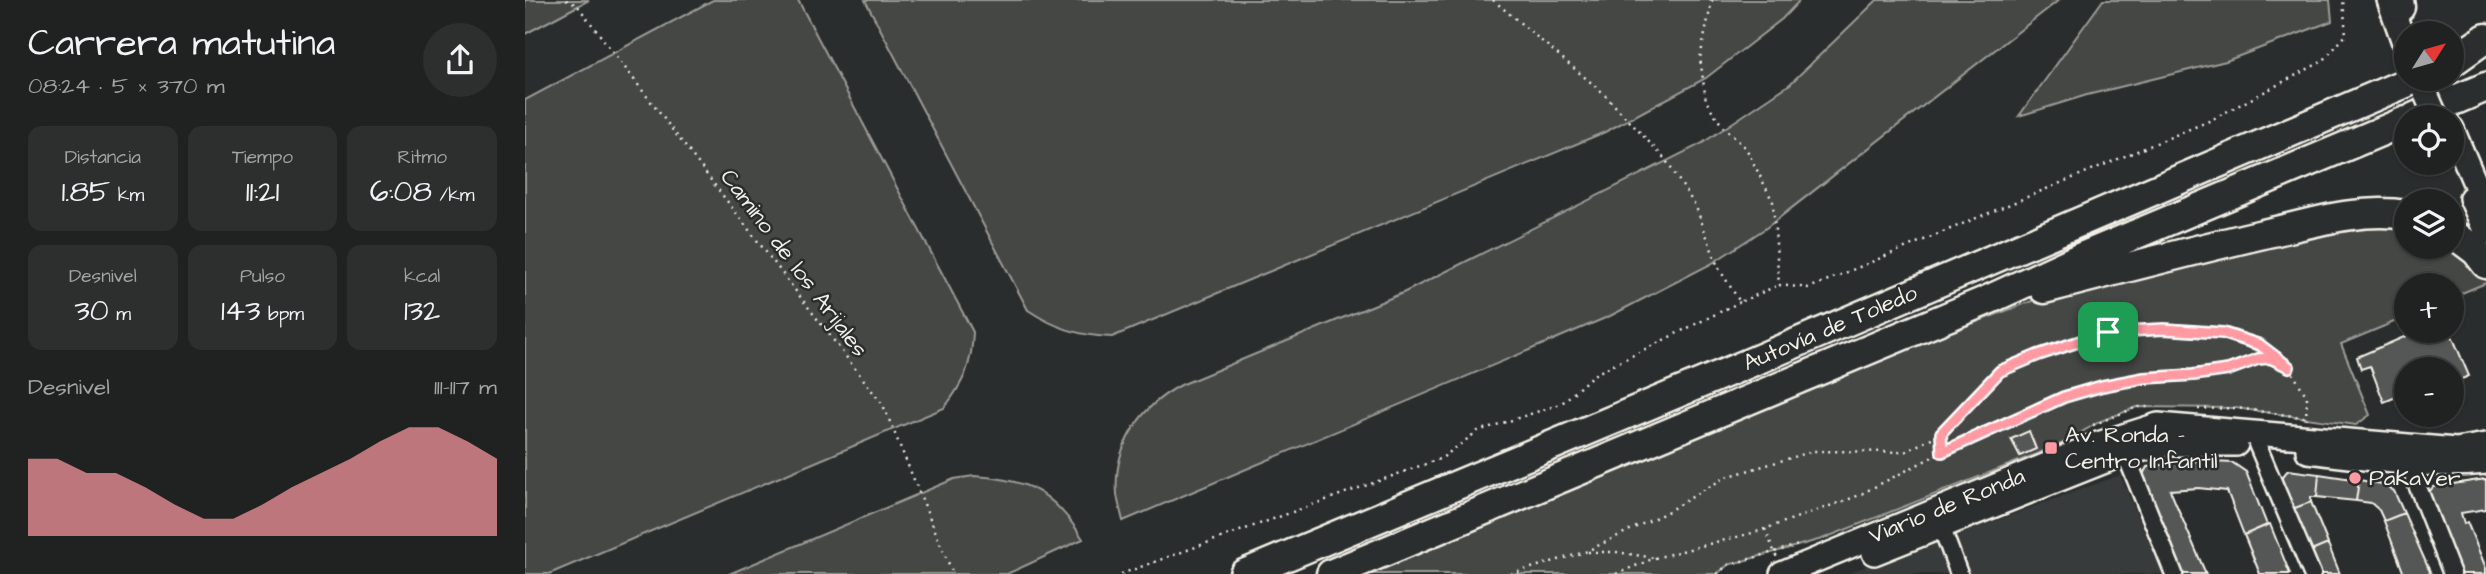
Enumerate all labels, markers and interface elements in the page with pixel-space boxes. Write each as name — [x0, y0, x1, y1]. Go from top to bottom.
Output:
text: Carrera matutina — [28, 18, 335, 70]
north arrow — [2394, 21, 2464, 91]
map controls — [2394, 21, 2464, 427]
button: share — [423, 23, 497, 97]
text: 08:24 · 5 × 370 m — [28, 70, 225, 102]
button: locate — [2394, 105, 2464, 175]
text: Distancia — [65, 144, 141, 171]
text: Tiempo — [232, 144, 293, 171]
text: Ritmo — [397, 144, 447, 171]
street label: Camino de los Arijales — [713, 162, 875, 364]
text: 1.85 — [61, 171, 110, 213]
text: 11:21 — [246, 171, 279, 213]
text: 6:08 — [370, 171, 432, 213]
text: km — [110, 182, 144, 209]
text: /km — [432, 182, 475, 209]
button: layers — [2394, 189, 2464, 259]
text: Desnivel — [69, 263, 137, 290]
text: Pulso — [240, 263, 285, 290]
text: kcal — [404, 263, 440, 290]
button: + — [2394, 273, 2464, 343]
street label: Autovía de Toledo — [1738, 277, 1922, 379]
text: 30 — [75, 290, 109, 332]
text: 143 — [221, 290, 260, 332]
text: 132 — [404, 290, 440, 332]
text: m — [109, 301, 131, 328]
text: bpm — [260, 301, 304, 328]
pin — [2078, 302, 2138, 362]
icon: arrive — [2089, 313, 2127, 351]
button: − — [2394, 357, 2464, 427]
text: Desnivel — [28, 371, 110, 403]
text: 111–117 m — [434, 371, 497, 403]
place label: Av. Ronda - Centro Infantil — [2065, 419, 2218, 477]
marker: Av. Ronda - Centro Infantil — [2043, 440, 2059, 456]
street label: Viario de Ronda — [1864, 460, 2030, 552]
place label: PaKaVer — [2369, 462, 2461, 494]
marker: PaKaVer — [2347, 470, 2363, 486]

